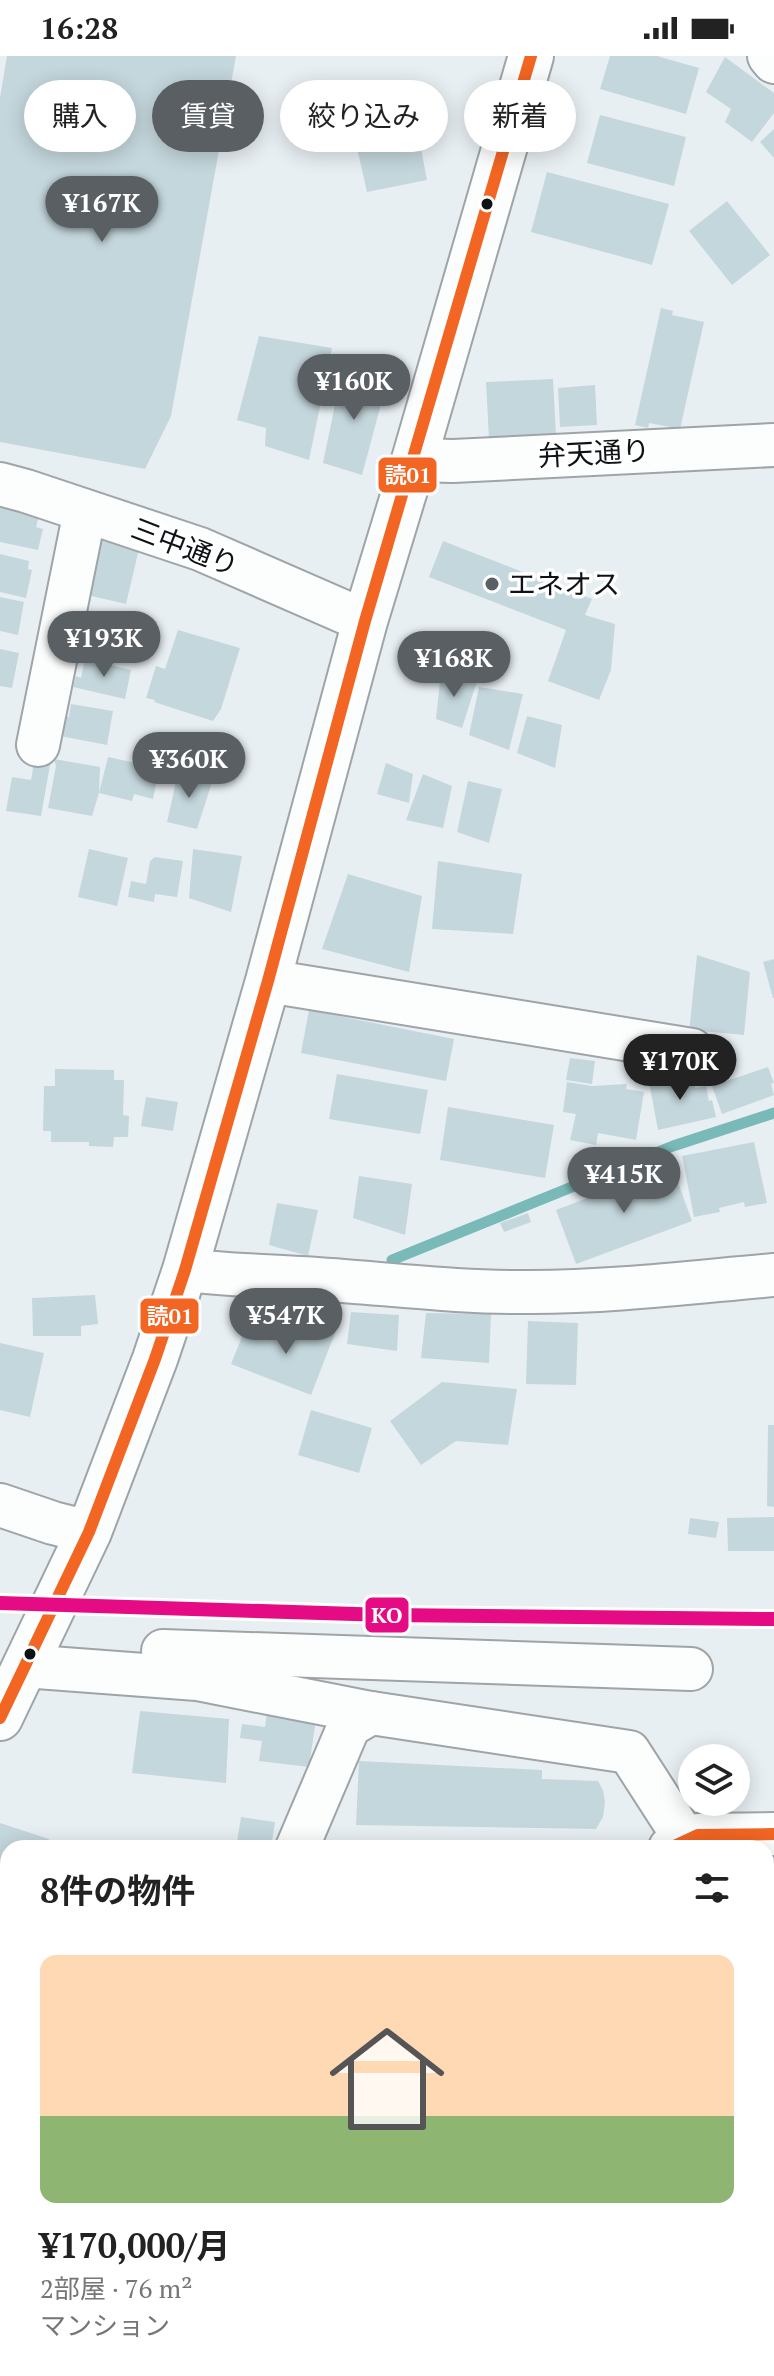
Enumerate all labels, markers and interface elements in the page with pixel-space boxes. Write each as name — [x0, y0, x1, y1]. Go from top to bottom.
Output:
text: 16:28 — [40, 8, 118, 48]
chip: 購入 — [24, 80, 136, 152]
chip: 賃貸 — [152, 80, 264, 152]
chip: 絞り込み — [280, 80, 448, 152]
chip: 新着 — [464, 80, 576, 152]
pin: ¥167K — [46, 176, 158, 244]
text: ¥167K — [63, 185, 141, 219]
unlabelled marker — [479, 196, 495, 212]
pin: ¥160K — [298, 354, 410, 422]
text: ¥160K — [315, 363, 393, 397]
street label: 弁天通り — [537, 431, 651, 474]
line badge: 読01 — [377, 456, 438, 494]
text: 読01 — [385, 460, 431, 489]
street label: 三中通り — [126, 509, 244, 584]
place label: エネオス — [508, 565, 620, 602]
marker: エネオス — [483, 575, 501, 593]
pin: ¥193K — [48, 611, 160, 679]
text: ¥193K — [65, 620, 143, 654]
pin: ¥168K — [398, 631, 510, 699]
text: ¥168K — [415, 640, 493, 674]
pin: ¥360K — [133, 732, 245, 800]
text: ¥360K — [150, 741, 228, 775]
pin: ¥170K — [624, 1034, 736, 1102]
text: ¥170K — [641, 1043, 719, 1077]
pin: ¥415K — [568, 1147, 680, 1215]
text: ¥415K — [585, 1156, 663, 1190]
pin: ¥547K — [230, 1288, 342, 1356]
line badge: 読01 — [139, 1297, 200, 1335]
text: ¥547K — [247, 1297, 325, 1331]
text: 読01 — [147, 1301, 193, 1330]
line badge: KO — [364, 1596, 410, 1634]
text: KO — [371, 1600, 403, 1629]
unlabelled marker — [22, 1646, 38, 1662]
map controls — [678, 1744, 750, 1816]
button: layers — [678, 1744, 750, 1816]
icon: filters — [690, 1866, 734, 1910]
text: 8件の物件 — [40, 1868, 195, 1913]
icon: home — [315, 2007, 459, 2151]
text: ¥170,000/月 — [40, 2223, 231, 2268]
text: 2部屋 · 76 m² — [40, 2271, 192, 2305]
text: マンション — [40, 2308, 170, 2342]

